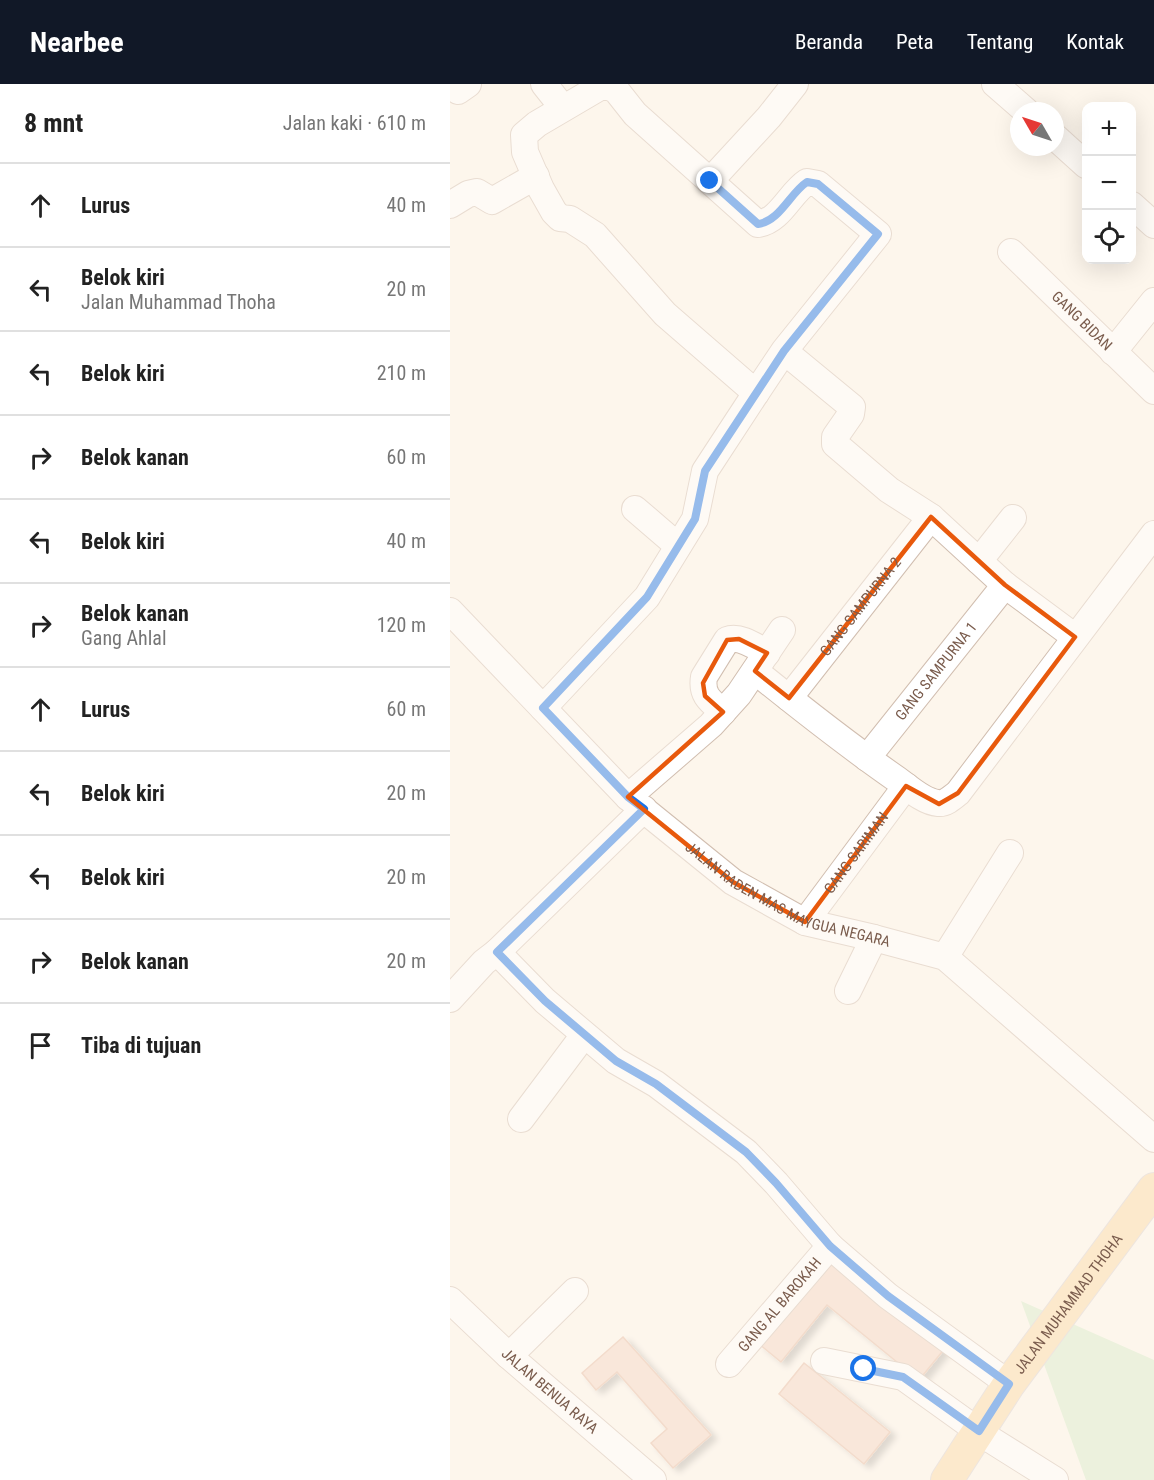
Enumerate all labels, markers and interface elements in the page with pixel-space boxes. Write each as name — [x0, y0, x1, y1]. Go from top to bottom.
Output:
text: Nearbee — [30, 26, 124, 59]
text: Beranda — [795, 30, 863, 54]
text: Peta — [896, 30, 934, 54]
text: Tentang — [967, 30, 1033, 54]
text: Kontak — [1066, 30, 1124, 54]
north arrow — [1010, 102, 1064, 156]
map controls — [1082, 102, 1136, 264]
button: + — [1082, 102, 1136, 156]
text: 8 mnt — [24, 108, 83, 138]
text: Jalan kaki · 610 m — [283, 111, 426, 135]
button: − — [1082, 156, 1136, 210]
route end — [696, 167, 722, 193]
icon: ahead — [24, 189, 57, 222]
text: Lurus — [81, 193, 130, 218]
text: 40 m — [387, 193, 426, 217]
button: locate — [1082, 210, 1136, 264]
text: Belok kiri — [81, 265, 165, 290]
icon: left — [24, 273, 57, 306]
text: 20 m — [387, 277, 426, 301]
street label: GANG BIDAN — [1048, 288, 1116, 354]
text: Jalan Muhammad Thoha — [81, 290, 276, 314]
icon: left — [24, 357, 57, 390]
text: Belok kiri — [81, 361, 165, 386]
text: 210 m — [377, 361, 426, 385]
icon: right — [24, 441, 57, 474]
text: Belok kanan — [81, 445, 189, 470]
text: 60 m — [387, 445, 426, 469]
icon: left — [24, 525, 57, 558]
text: Belok kiri — [81, 529, 165, 554]
text: 40 m — [387, 529, 426, 553]
street label: GANG SAMPURNA 2 — [816, 554, 905, 660]
text: Belok kanan — [81, 601, 189, 626]
icon: right — [24, 609, 57, 642]
text: 120 m — [377, 613, 426, 637]
street label: GANG SAMPURNA 1 — [892, 618, 981, 724]
text: Gang Ahlal — [81, 626, 167, 650]
icon: ahead — [24, 693, 57, 726]
text: Lurus — [81, 697, 130, 722]
text: 60 m — [387, 697, 426, 721]
icon: left — [24, 777, 57, 810]
text: Belok kiri — [81, 781, 165, 806]
text: 20 m — [387, 781, 426, 805]
street label: GANG SARIMAN — [820, 809, 892, 897]
street label: JALAN RADEN MAS MAYGUA NEGARA — [682, 838, 893, 951]
icon: left — [24, 861, 57, 894]
text: Belok kiri — [81, 865, 165, 890]
text: 20 m — [387, 865, 426, 889]
icon: right — [24, 945, 57, 978]
text: Belok kanan — [81, 949, 189, 974]
text: 20 m — [387, 949, 426, 973]
icon: arrive — [24, 1029, 57, 1062]
text: Tiba di tujuan — [81, 1033, 201, 1058]
street label: JALAN MUHAMMAD THOHA — [1011, 1230, 1127, 1377]
street label: GANG AL BAROKAH — [734, 1254, 825, 1356]
street label: JALAN BENUA RAYA — [498, 1345, 602, 1438]
route start — [850, 1355, 876, 1381]

